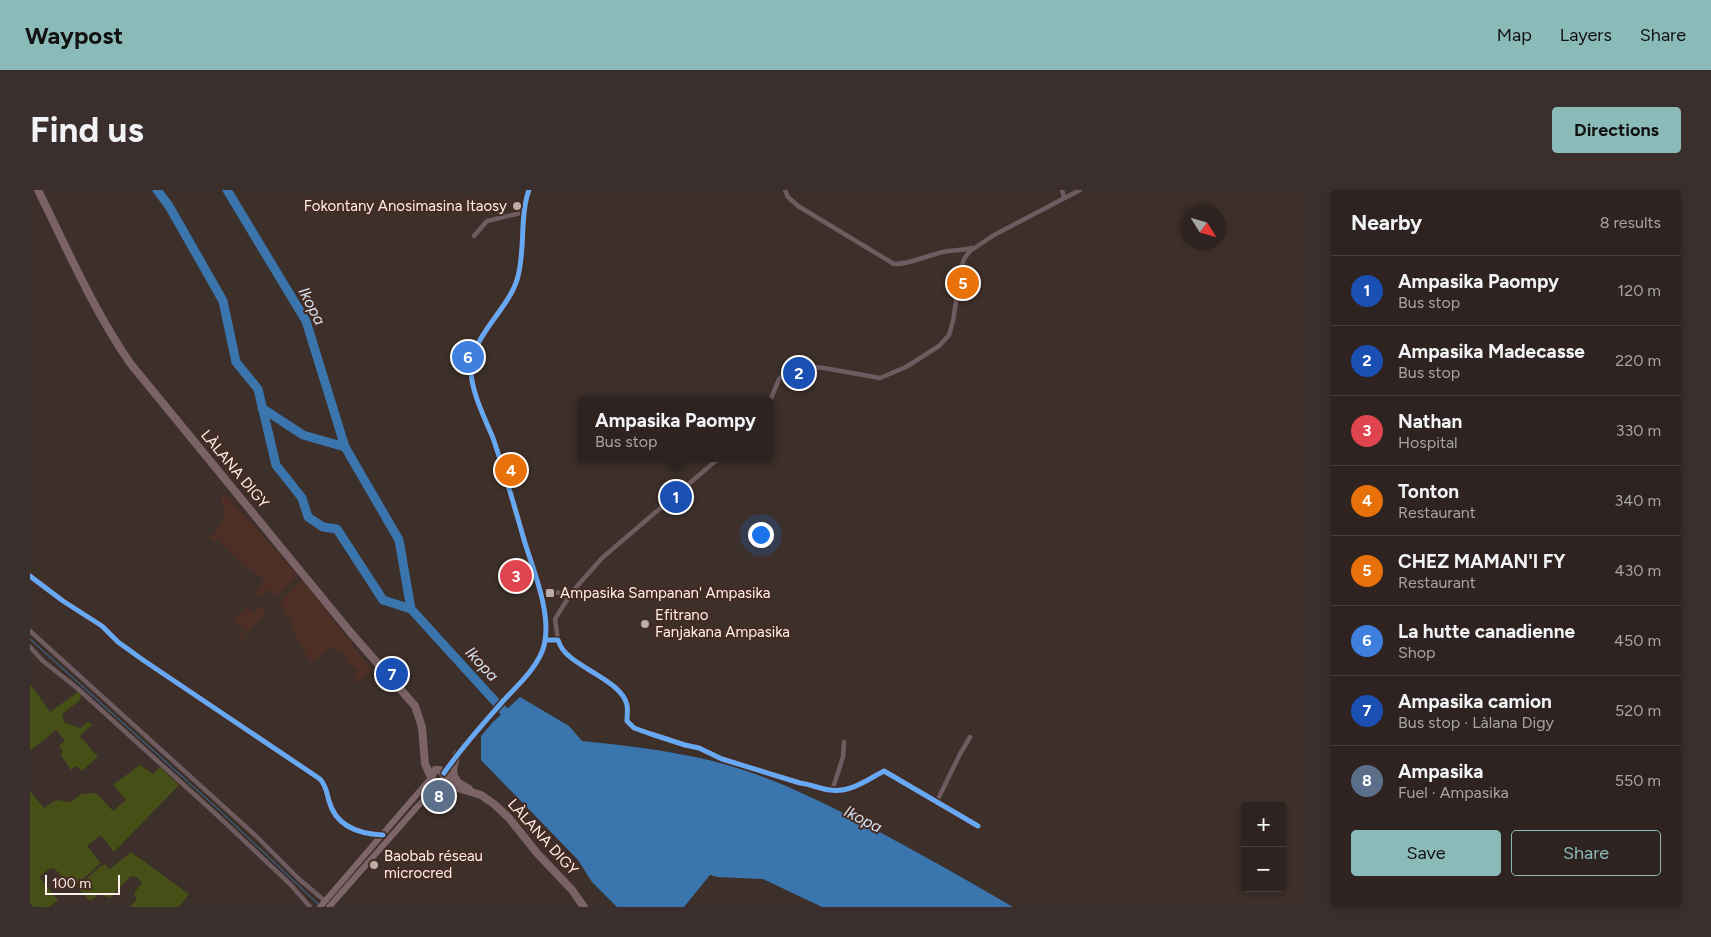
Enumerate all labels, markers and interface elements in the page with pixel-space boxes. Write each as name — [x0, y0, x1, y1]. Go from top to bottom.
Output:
text: Waypost — [25, 21, 123, 50]
text: Map — [1497, 24, 1532, 46]
text: Layers — [1560, 24, 1612, 46]
text: Share — [1640, 24, 1686, 46]
button: Directions — [1552, 107, 1681, 153]
text: Find us — [30, 109, 144, 151]
place label: Fokontany Anosimasina Itaosy — [304, 197, 507, 215]
marker: Fokontany Anosimasina Itaosy — [511, 200, 523, 212]
north arrow — [1181, 205, 1226, 250]
text: Nearby — [1351, 210, 1422, 235]
text: 8 results — [1600, 213, 1661, 232]
pin: 5 — [947, 264, 979, 302]
text: Ampasika Paompy — [1398, 270, 1559, 293]
text: 1 — [1364, 281, 1370, 300]
text: 120 m — [1618, 281, 1661, 300]
water label: Ikopa — [294, 284, 330, 328]
text: Bus stop — [1398, 293, 1460, 312]
pin: 6 — [452, 338, 484, 376]
text: Ampasika Madecasse — [1398, 340, 1585, 363]
text: 2 — [1362, 351, 1372, 370]
text: 220 m — [1615, 351, 1661, 370]
pin: 2 — [783, 354, 815, 392]
text: Bus stop — [1398, 363, 1460, 382]
popup — [578, 397, 773, 462]
text: Ampasika Paompy — [595, 409, 756, 432]
text: Nathan — [1398, 410, 1462, 433]
text: 3 — [1363, 421, 1371, 440]
text: 330 m — [1616, 421, 1661, 440]
street label: LÀLANA DIGY — [197, 426, 273, 512]
text: Bus stop — [595, 432, 657, 451]
text: Hospital — [1398, 433, 1458, 452]
pin: 4 — [495, 451, 527, 489]
pin: 1 — [660, 478, 692, 516]
text: Tonton — [1398, 480, 1459, 503]
text: 4 — [1362, 491, 1372, 510]
text: 340 m — [1615, 491, 1661, 510]
text: Restaurant — [1398, 503, 1476, 522]
your location — [748, 522, 774, 548]
text: CHEZ MAMAN'I FY — [1398, 550, 1566, 573]
pin: 3 — [500, 557, 532, 595]
text: 5 — [1362, 561, 1372, 580]
text: 430 m — [1615, 561, 1661, 580]
text: Restaurant — [1398, 573, 1476, 592]
place label: Ampasika Sampanan' Ampasika — [560, 584, 770, 602]
marker: Ampasika Sampanan' Ampasika — [544, 587, 556, 599]
place label: Efitrano Fanjakana Ampasika — [655, 606, 790, 641]
marker: Efitrano Fanjakana Ampasika — [639, 618, 651, 630]
text: La hutte canadienne — [1398, 620, 1575, 643]
text: 6 — [1362, 631, 1372, 650]
text: 450 m — [1614, 631, 1661, 650]
water label: Ikopa — [461, 643, 503, 685]
text: Shop — [1398, 643, 1436, 662]
pin: 7 — [376, 655, 408, 693]
text: Ampasika camion — [1398, 690, 1552, 713]
text: 7 — [1363, 701, 1371, 720]
text: 520 m — [1615, 701, 1661, 720]
text: Bus stop · Làlana Digy — [1398, 713, 1554, 732]
text: Ampasika — [1398, 760, 1483, 783]
text: 8 — [1362, 771, 1372, 790]
text: 550 m — [1615, 771, 1661, 790]
pin: 8 — [423, 777, 455, 815]
text: Fuel · Ampasika — [1398, 783, 1509, 802]
street label: LÀLANA DIGY — [504, 795, 582, 879]
water label: Ikopa — [841, 801, 885, 837]
map controls — [1241, 802, 1286, 892]
button: + — [1241, 802, 1286, 847]
button: Save — [1351, 830, 1501, 876]
button: Share — [1511, 830, 1661, 876]
place label: Baobab réseau microcred — [384, 847, 483, 882]
button: − — [1241, 847, 1286, 892]
marker: Baobab réseau microcred — [368, 859, 380, 871]
scale bar — [45, 872, 120, 895]
text: 100 m — [52, 875, 91, 892]

